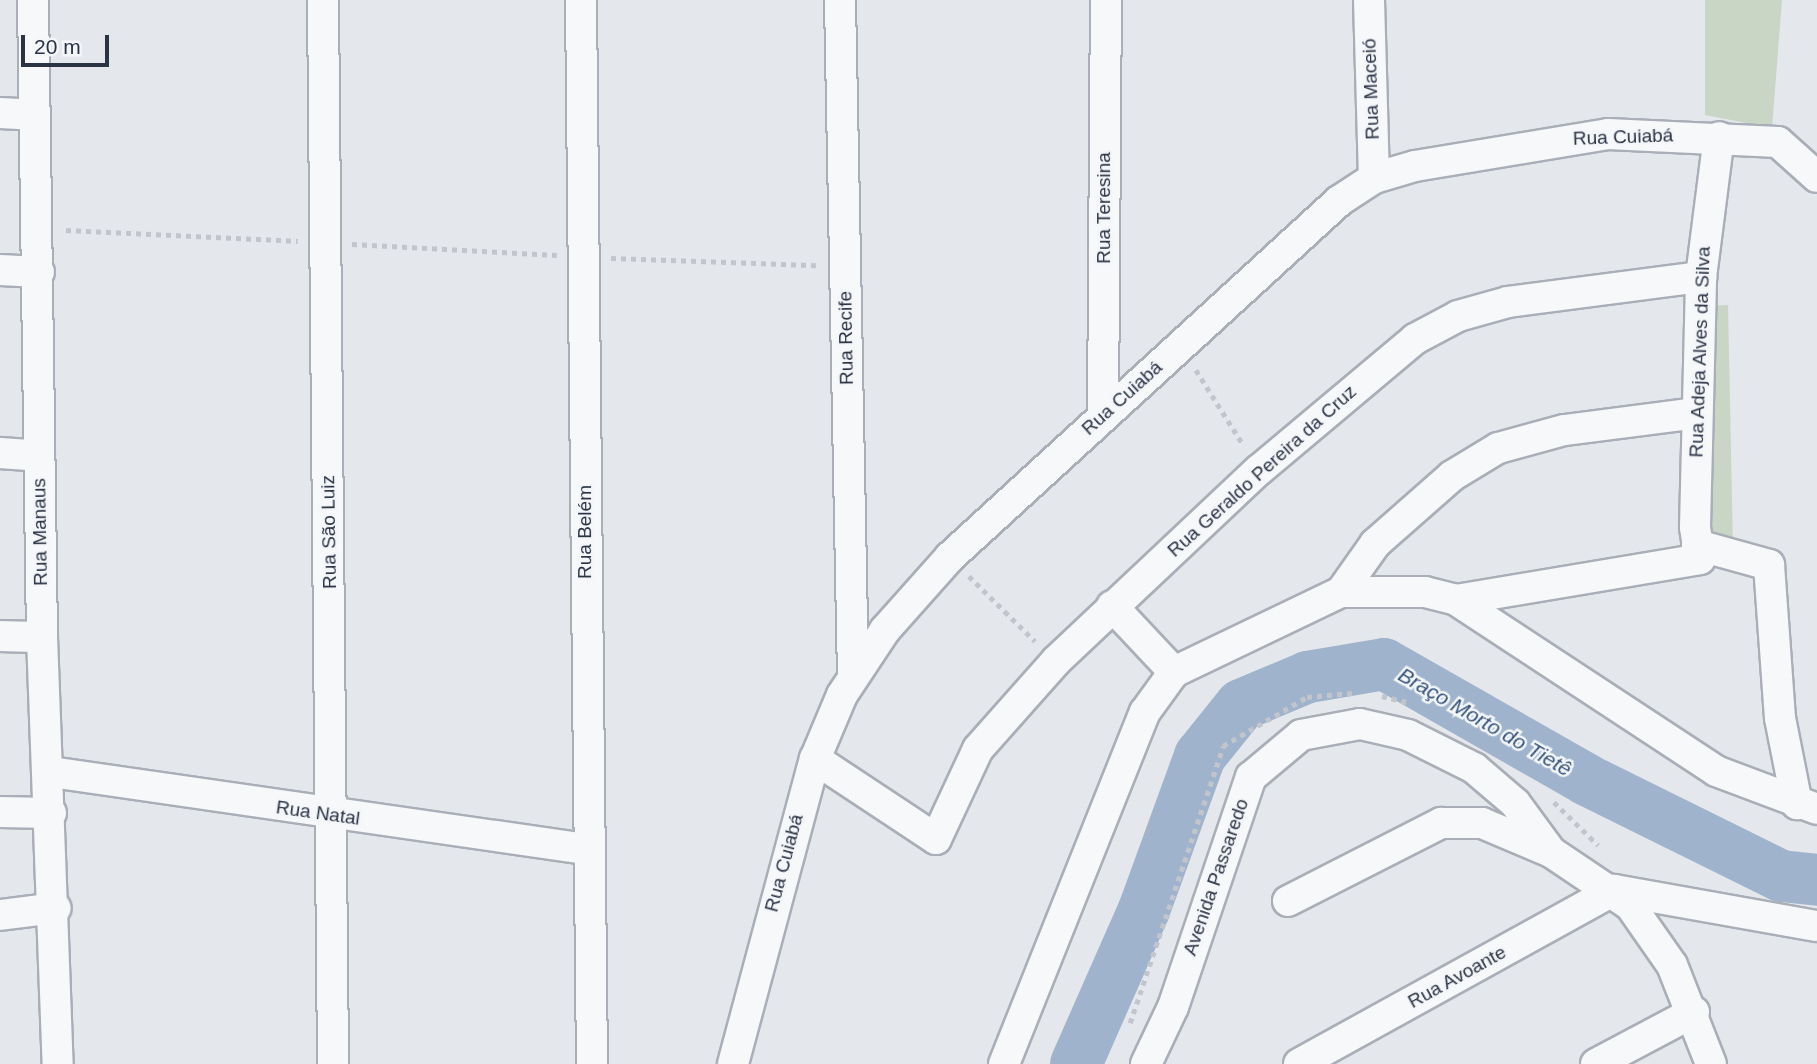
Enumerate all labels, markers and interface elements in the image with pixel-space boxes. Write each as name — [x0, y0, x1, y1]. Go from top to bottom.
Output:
scale bar — [24, 21, 112, 65]
text: 20 m — [34, 35, 81, 58]
street label: Rua Maceió — [1358, 38, 1384, 140]
street label: Rua Cuiabá — [1572, 124, 1674, 150]
street label: Rua Teresina — [1093, 152, 1115, 264]
street label: Rua Adeja Alves da Silva — [1685, 245, 1715, 459]
street label: Rua Recife — [834, 291, 858, 385]
street label: Rua Cuiabá — [1077, 356, 1167, 440]
street label: Rua Geraldo Pereira da Cruz — [1163, 380, 1361, 562]
street label: Rua São Luiz — [317, 475, 341, 589]
street label: Rua Manaus — [28, 478, 52, 586]
street label: Rua Belém — [574, 485, 596, 579]
water label: Braço Morto do Tietê — [1394, 662, 1576, 782]
street label: Rua Natal — [275, 796, 361, 830]
street label: Avenida Passaredo — [1178, 796, 1254, 958]
street label: Rua Cuiabá — [760, 812, 808, 914]
street label: Rua Avoante — [1404, 940, 1510, 1014]

